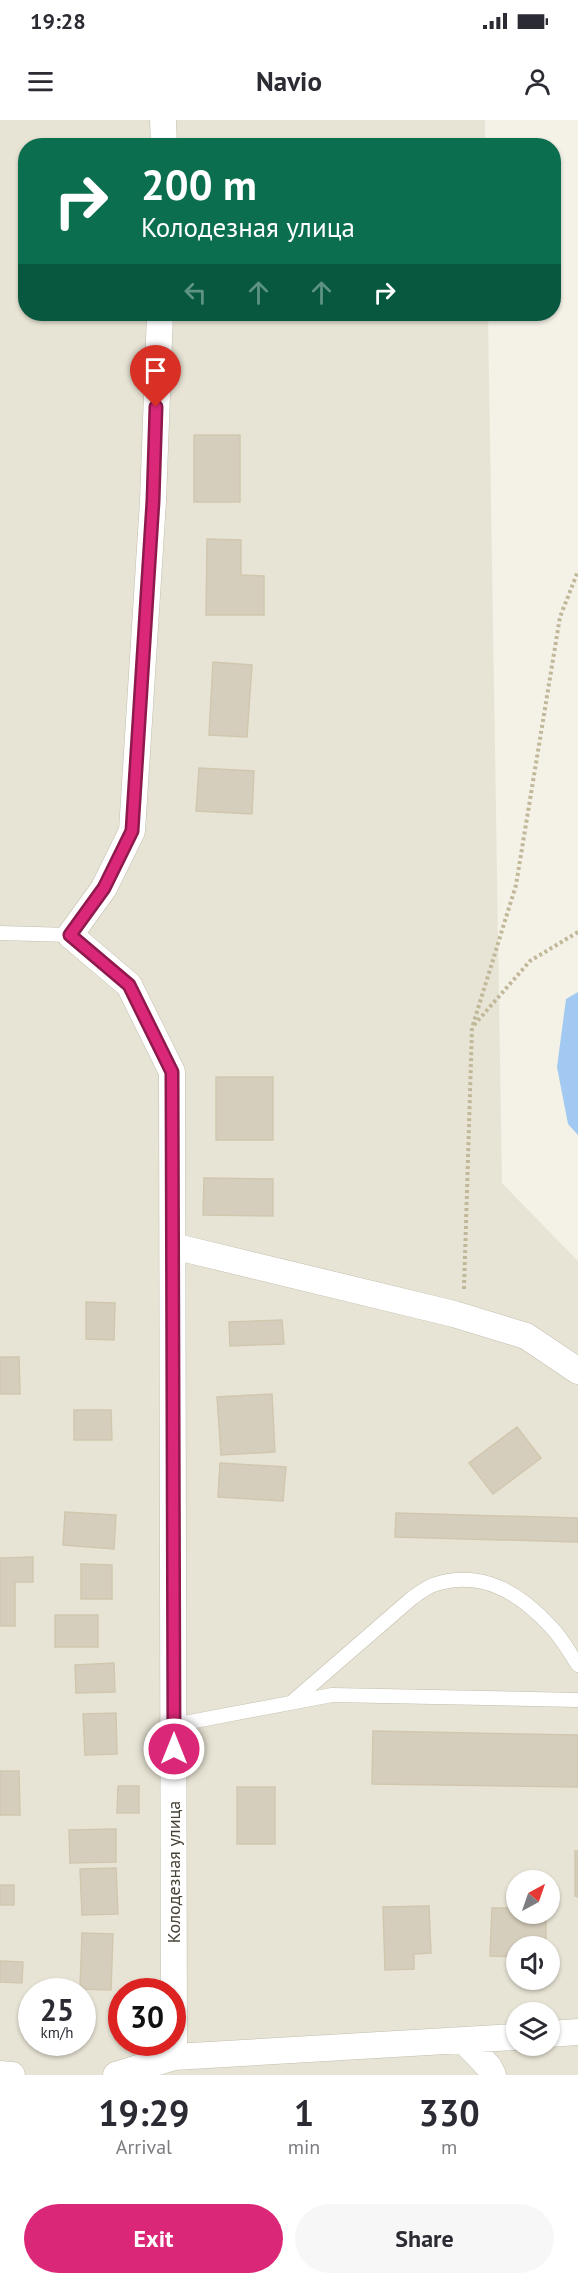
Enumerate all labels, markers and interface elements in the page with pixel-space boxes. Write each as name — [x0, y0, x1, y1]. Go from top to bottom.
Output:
text: 19:28 — [30, 7, 86, 35]
text: Navio — [256, 64, 322, 98]
icon: menu — [24, 65, 57, 98]
icon: person — [521, 65, 554, 98]
text: 200 m — [141, 157, 257, 212]
icon: right — [42, 162, 120, 240]
text: Колодезная улица — [141, 210, 355, 244]
icon: left — [179, 276, 212, 309]
icon: ahead — [242, 276, 275, 309]
icon: ahead — [305, 276, 338, 309]
icon: right — [368, 276, 401, 309]
pin — [130, 345, 181, 407]
icon: arrive — [139, 354, 172, 387]
position arrow — [142, 1717, 206, 1781]
street label: Колодезная улица — [162, 1801, 185, 1943]
north arrow — [506, 1870, 560, 1924]
map controls — [506, 1870, 560, 2056]
button: sound — [506, 1936, 560, 1990]
speed limit sign: 30 — [108, 1978, 186, 2056]
text: 25 — [40, 1990, 74, 2029]
button: layers — [506, 2002, 560, 2056]
text: km/h — [41, 2023, 73, 2042]
text: 19:29 — [98, 2089, 190, 2136]
text: 1 — [294, 2089, 314, 2136]
text: 330 — [419, 2089, 480, 2136]
text: Arrival — [116, 2134, 172, 2160]
text: min — [288, 2134, 320, 2160]
text: m — [441, 2134, 457, 2160]
button: Exit — [24, 2204, 283, 2273]
button: Share — [295, 2204, 554, 2273]

